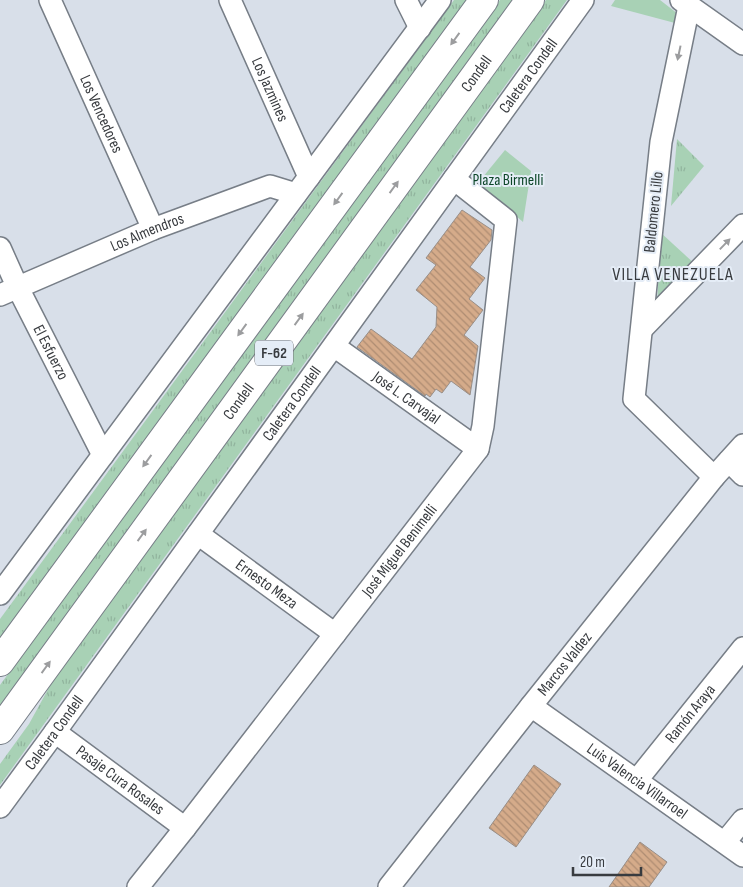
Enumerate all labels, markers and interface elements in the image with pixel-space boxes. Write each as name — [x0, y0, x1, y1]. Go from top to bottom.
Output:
one-way arrow — [450, 32, 460, 46]
street label: Caletera Condell — [495, 35, 562, 117]
one-way arrow — [675, 46, 683, 62]
street label: Condell — [457, 52, 496, 96]
street label: Los Jazmines — [247, 54, 293, 125]
street label: Los Vencedores — [76, 72, 127, 156]
park label: Plaza Birmelli — [473, 171, 544, 190]
street label: Baldomero Lillo — [640, 171, 668, 253]
one-way arrow — [389, 180, 399, 194]
one-way arrow — [333, 192, 343, 206]
street label: Los Almendros — [107, 209, 187, 256]
one-way arrow — [719, 238, 731, 250]
district label: VILLA VENEZUELA — [612, 264, 734, 285]
one-way arrow — [294, 312, 304, 326]
street label: El Esfuerzo — [29, 322, 73, 383]
one-way arrow — [237, 323, 248, 336]
road number: F-62 — [255, 340, 293, 366]
street label: Caletera Condell — [259, 362, 325, 445]
street label: José L. Carvajal — [368, 367, 444, 428]
street label: Condell — [219, 380, 258, 423]
one-way arrow — [141, 454, 152, 467]
street label: José Miguel Benimelli — [357, 501, 441, 601]
one-way arrow — [136, 529, 147, 542]
street label: Ernesto Meza — [232, 555, 301, 613]
street label: Marcos Valdez — [534, 628, 596, 699]
one-way arrow — [41, 660, 51, 674]
street label: Ramón Araya — [661, 681, 719, 747]
street label: Caletera Condell — [21, 692, 88, 774]
street label: Luis Valencia Villarroel — [583, 739, 691, 823]
street label: Pasaje Cura Rosales — [72, 741, 168, 819]
scale bar — [573, 844, 640, 876]
text: 20 m — [580, 853, 605, 872]

